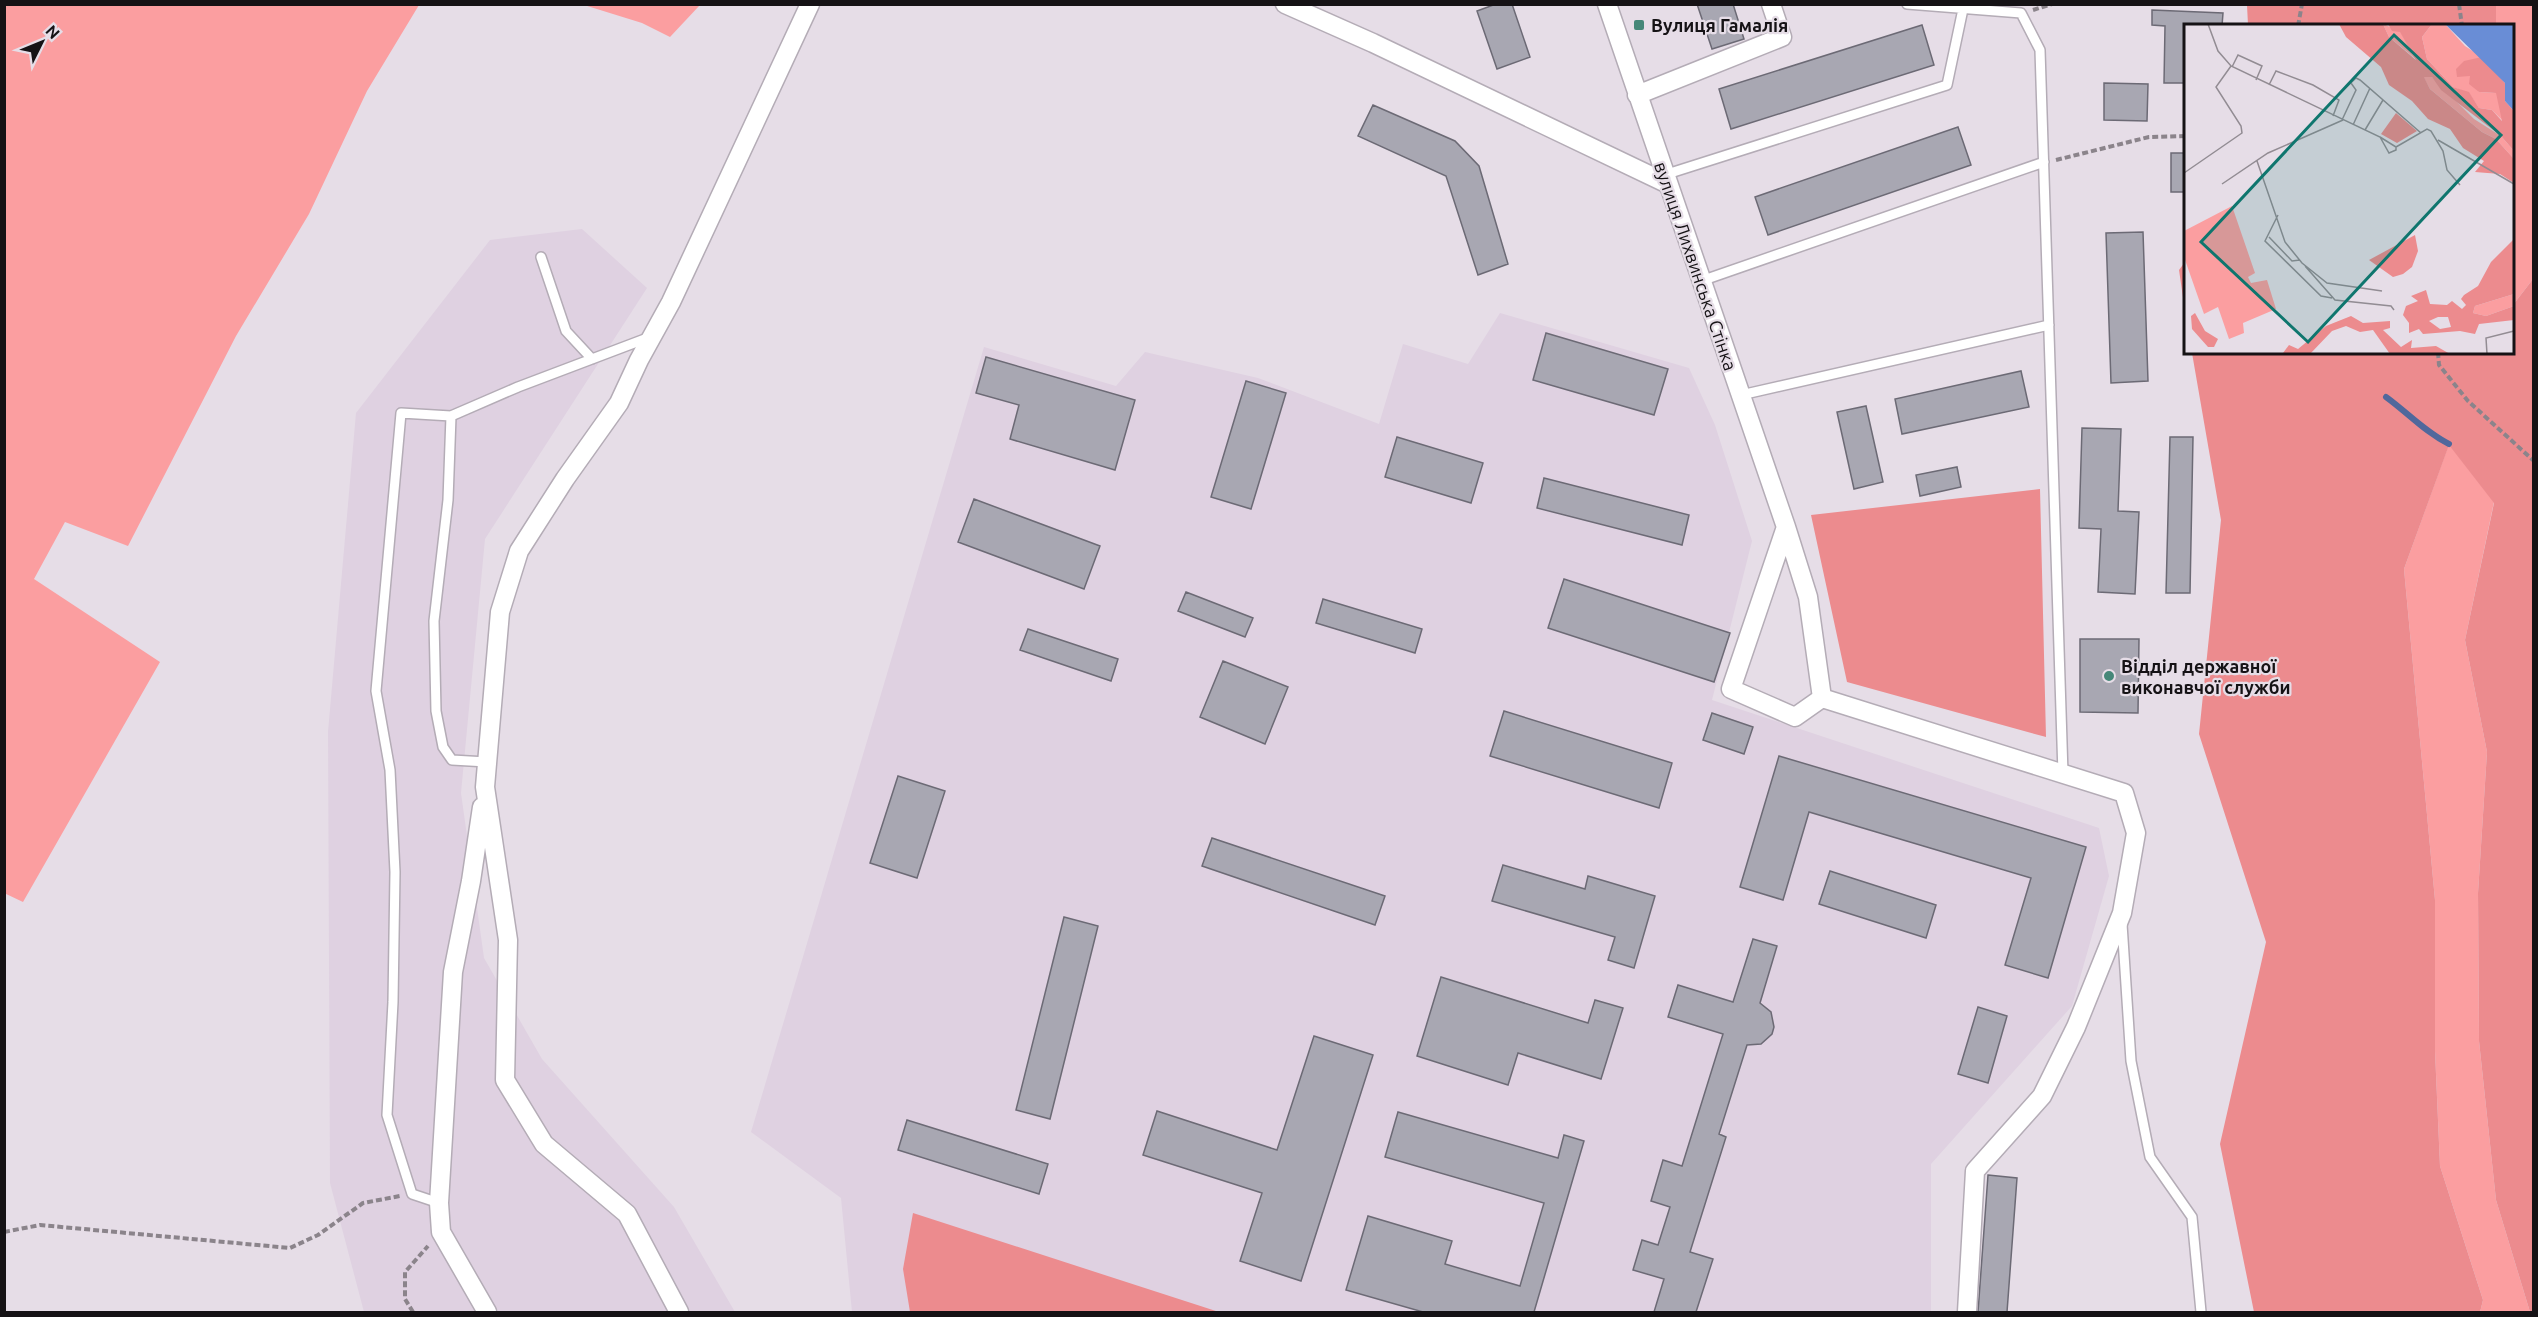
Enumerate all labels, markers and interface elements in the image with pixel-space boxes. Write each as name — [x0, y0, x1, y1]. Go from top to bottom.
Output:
north arrow — [12, 12, 72, 72]
place label: Вулиця Гамалія — [1651, 15, 1788, 35]
marker: Вулиця Гамалія — [1632, 18, 1646, 32]
text: N — [42, 21, 64, 42]
inset map — [2184, 24, 2514, 354]
street label: вулиця Лихвинська Стінка — [1651, 159, 1741, 373]
place label: Відділ державної виконавчої служби — [2121, 656, 2291, 697]
marker: Відділ державної виконавчої служби — [2102, 669, 2116, 683]

